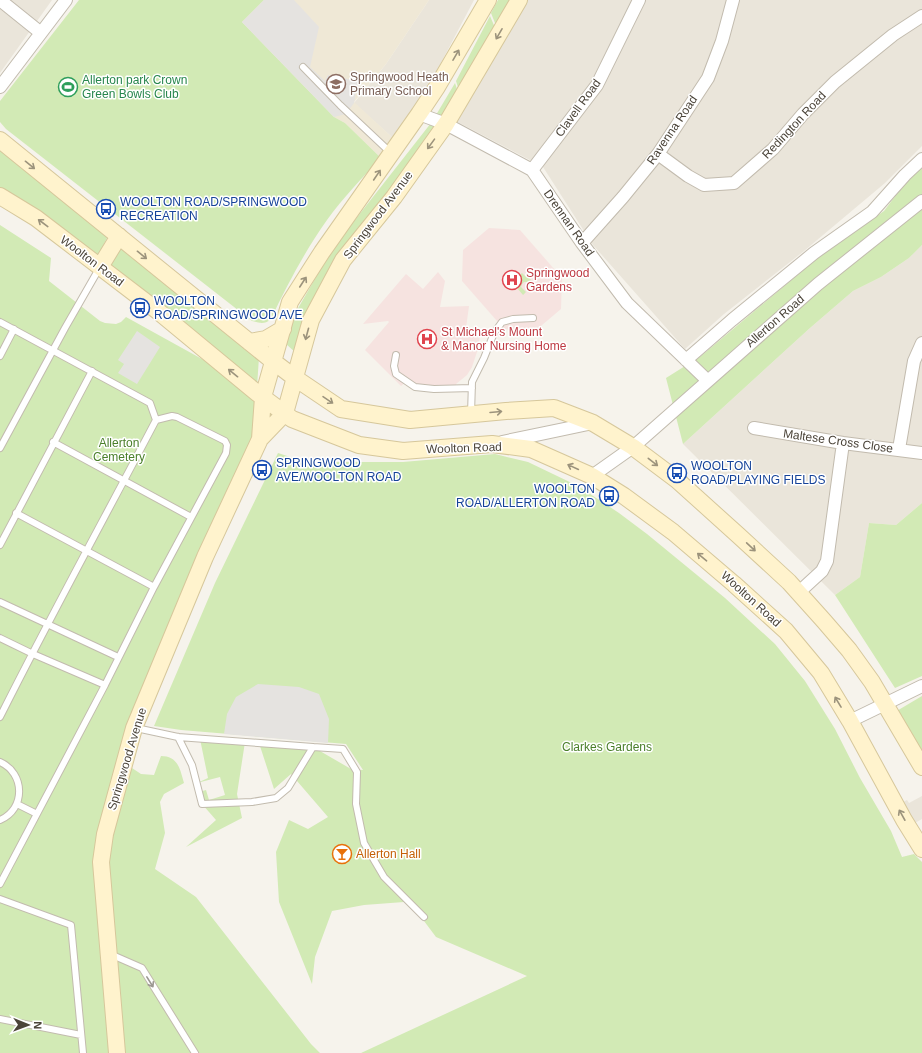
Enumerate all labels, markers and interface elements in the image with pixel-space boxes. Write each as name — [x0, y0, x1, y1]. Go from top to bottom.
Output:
one-way arrow — [495, 28, 503, 39]
one-way arrow — [452, 49, 460, 61]
place label: Springwood Heath Primary School — [350, 70, 449, 98]
place label: Allerton park Crown Green Bowls Club — [82, 73, 187, 101]
school or university icon: Springwood Heath Primary School — [325, 73, 347, 95]
sports icon: Allerton park Crown Green Bowls Club — [57, 76, 79, 98]
street label: Clavell Road — [552, 76, 604, 140]
street label: Redington Road — [759, 89, 829, 161]
street label: Ravenna Road — [644, 93, 700, 167]
one-way arrow — [427, 139, 435, 150]
one-way arrow — [25, 160, 36, 169]
street label: Springwood Avenue — [340, 168, 416, 262]
one-way arrow — [373, 170, 381, 181]
street label: Drennan Road — [541, 187, 597, 259]
place label: WOOLTON ROAD/SPRINGWOOD RECREATION — [120, 195, 307, 223]
bus stop icon: WOOLTON ROAD/SPRINGWOOD RECREATION — [95, 198, 117, 220]
one-way arrow — [37, 219, 48, 228]
street label: Woolton Road — [58, 233, 126, 289]
one-way arrow — [137, 250, 148, 259]
place label: Springwood Gardens — [526, 266, 589, 294]
hospital icon: Springwood Gardens — [501, 269, 523, 291]
one-way arrow — [299, 277, 307, 288]
street label: Allerton Road — [743, 292, 807, 350]
place label: WOOLTON ROAD/SPRINGWOOD AVE — [154, 294, 302, 322]
bus stop icon: WOOLTON ROAD/SPRINGWOOD AVE — [129, 297, 151, 319]
place label: St Michael's Mount & Manor Nursing Home — [441, 325, 567, 353]
one-way arrow — [303, 327, 310, 340]
hospital icon: St Michael's Mount & Manor Nursing Home — [416, 328, 438, 350]
one-way arrow — [227, 369, 238, 378]
one-way arrow — [322, 396, 333, 404]
one-way arrow — [489, 408, 502, 415]
street label: Maltese Cross Close — [782, 426, 894, 456]
park label: Allerton Cemetery — [93, 436, 145, 464]
street label: Woolton Road — [426, 440, 502, 456]
place label: SPRINGWOOD AVE/WOOLTON ROAD — [276, 456, 402, 484]
one-way arrow — [648, 458, 659, 466]
bus stop icon: SPRINGWOOD AVE/WOOLTON ROAD — [251, 459, 273, 481]
place label: WOOLTON ROAD/PLAYING FIELDS — [691, 459, 825, 487]
bus stop icon: WOOLTON ROAD/PLAYING FIELDS — [666, 462, 688, 484]
one-way arrow — [567, 463, 579, 470]
place label: WOOLTON ROAD/ALLERTON ROAD — [456, 482, 595, 510]
bus stop icon: WOOLTON ROAD/ALLERTON ROAD — [598, 485, 620, 507]
one-way arrow — [746, 542, 756, 552]
one-way arrow — [697, 552, 708, 561]
street label: Woolton Road — [718, 568, 784, 630]
one-way arrow — [834, 696, 843, 707]
street label: Springwood Avenue — [105, 706, 149, 812]
park label: Clarkes Gardens — [562, 740, 652, 754]
one-way arrow — [897, 809, 905, 821]
bar icon: Allerton Hall — [331, 843, 353, 865]
place label: Allerton Hall — [356, 847, 421, 861]
one-way arrow — [147, 976, 155, 988]
north arrow — [8, 1005, 48, 1045]
text: N — [32, 1021, 44, 1029]

